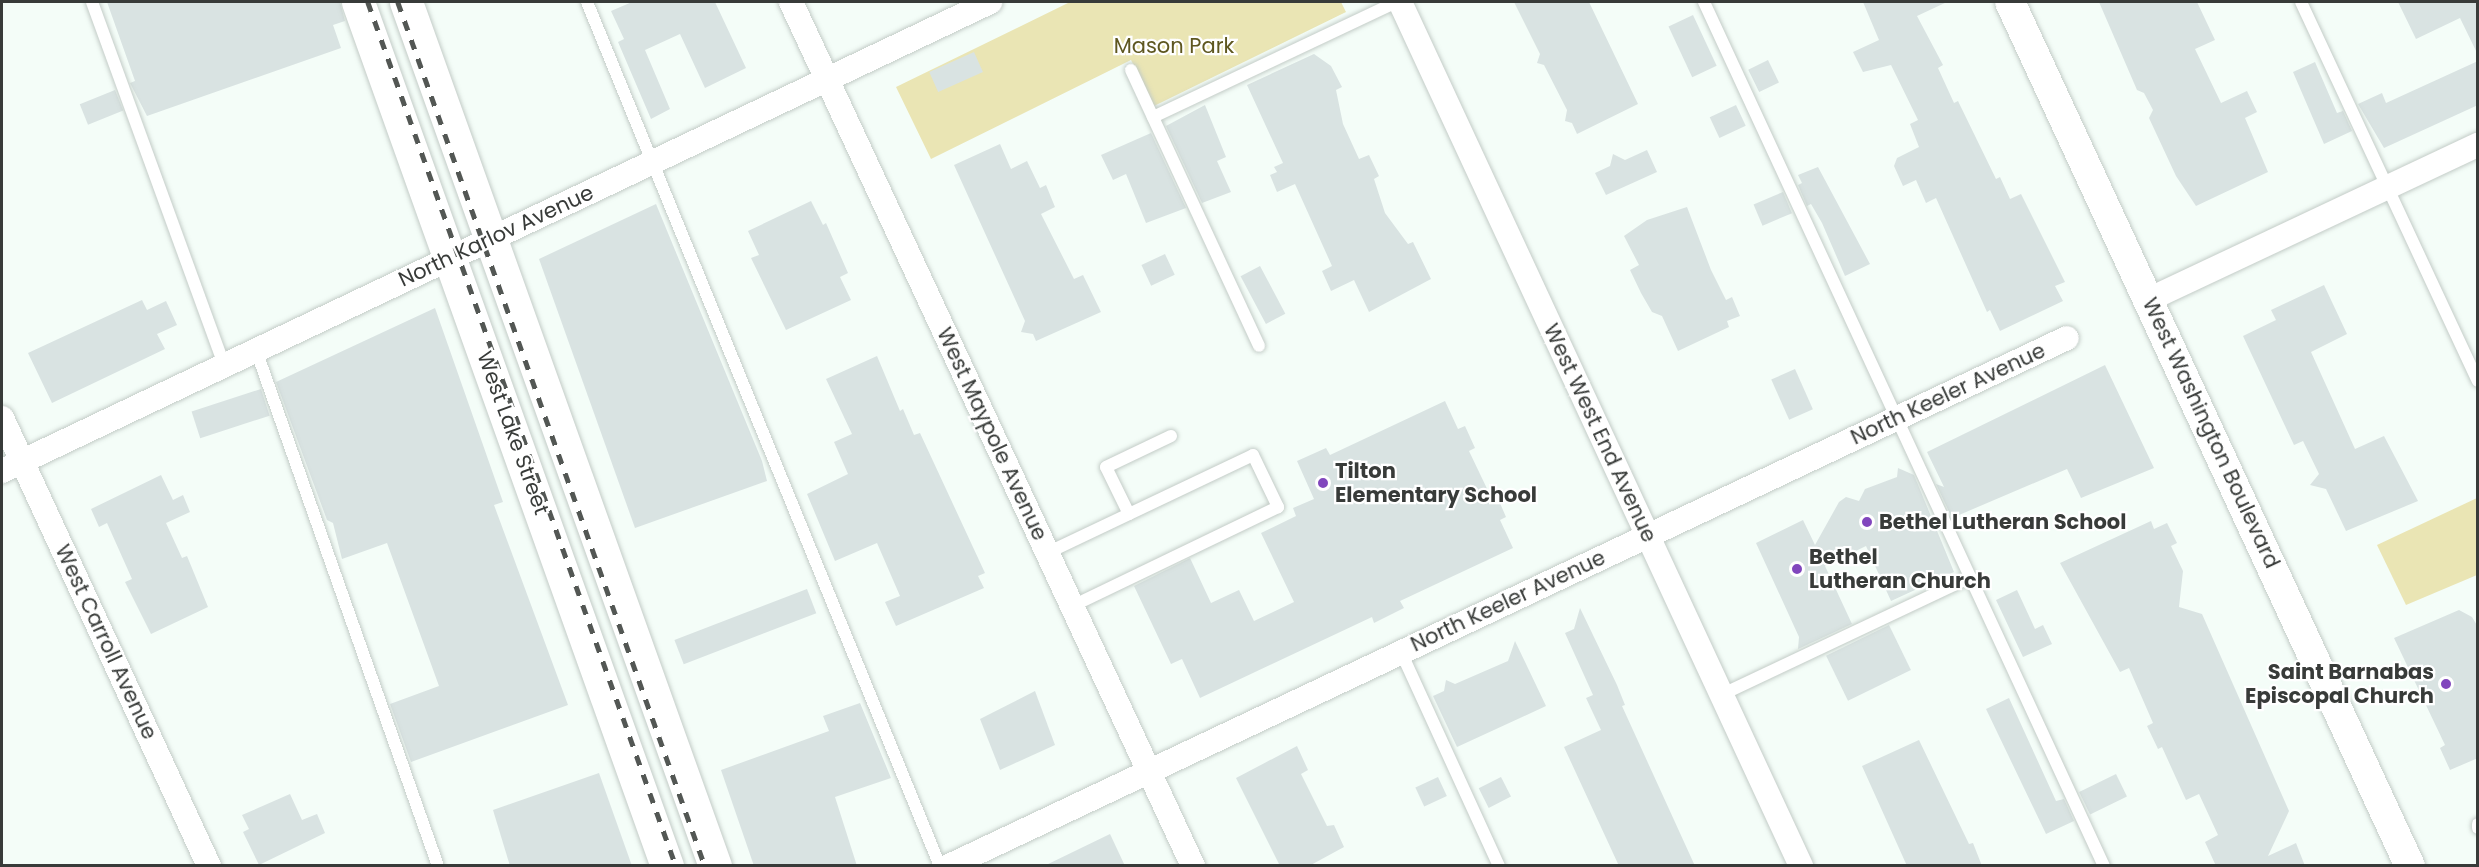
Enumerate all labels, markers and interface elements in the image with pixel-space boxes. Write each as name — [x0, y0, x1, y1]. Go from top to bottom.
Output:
park label: Mason Park — [1114, 33, 1234, 59]
street label: North Karlov Avenue — [395, 180, 597, 292]
street label: West Washington Boulevard — [2137, 294, 2285, 572]
street label: West West End Avenue — [1538, 320, 1662, 546]
street label: West Maypole Avenue — [932, 323, 1052, 545]
street label: North Keeler Avenue — [1847, 338, 2049, 450]
street label: West Lake Street — [472, 348, 554, 518]
place label: Tilton Elementary School — [1335, 458, 1537, 508]
marker: Tilton Elementary School — [1316, 476, 1330, 490]
place label: Bethel Lutheran School — [1879, 509, 2126, 535]
marker: Bethel Lutheran School — [1860, 515, 1874, 529]
street label: West Carroll Avenue — [50, 541, 162, 743]
place label: Bethel Lutheran Church — [1809, 544, 1991, 594]
street label: North Keeler Avenue — [1407, 545, 1609, 657]
marker: Bethel Lutheran Church — [1790, 562, 1804, 576]
place label: Saint Barnabas Episcopal Church — [2245, 659, 2434, 709]
marker: Saint Barnabas Episcopal Church — [2439, 677, 2453, 691]

